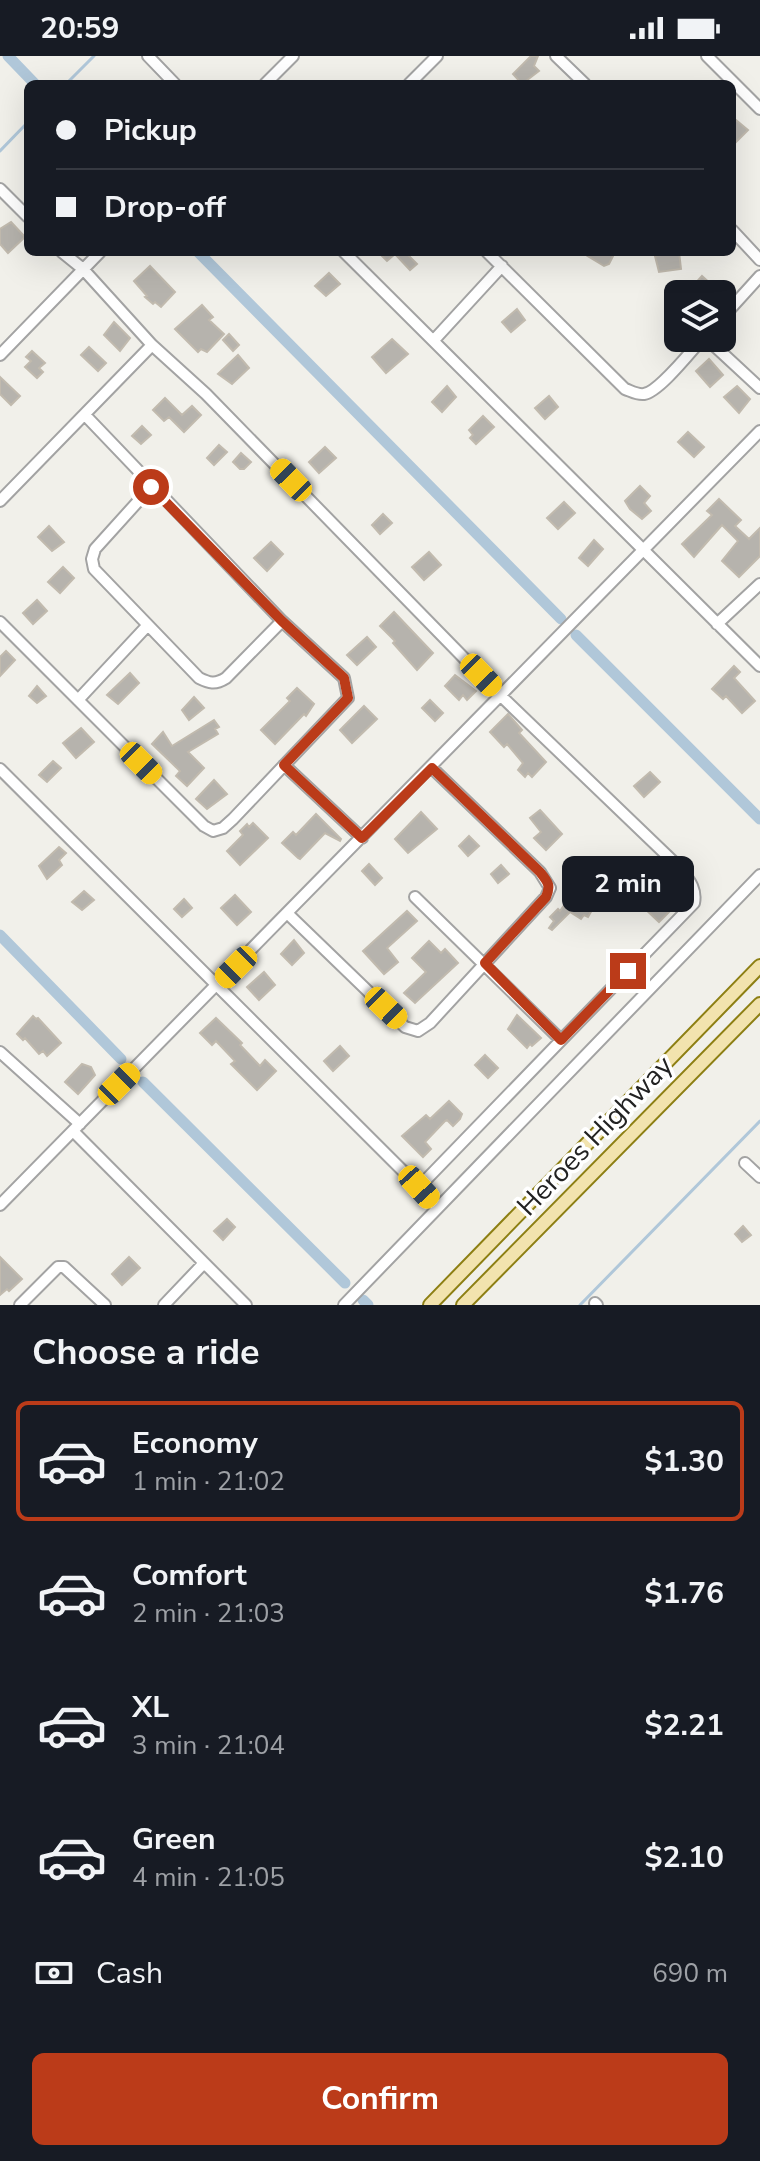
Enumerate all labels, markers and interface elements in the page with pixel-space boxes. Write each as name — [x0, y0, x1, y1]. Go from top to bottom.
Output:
text: 20:59 — [40, 8, 119, 49]
text: Pickup — [104, 110, 197, 151]
text: Drop-off — [104, 187, 226, 228]
map controls — [664, 280, 736, 352]
button: layers — [664, 280, 736, 352]
car — [266, 454, 316, 506]
route start — [133, 469, 169, 505]
car — [456, 649, 506, 701]
car — [116, 738, 166, 788]
callout: 2 min — [562, 855, 694, 911]
text: 2 min — [594, 866, 662, 901]
car — [211, 942, 261, 992]
route end — [610, 953, 646, 989]
car — [360, 983, 412, 1033]
street label: Heroes Highway — [509, 1047, 682, 1225]
car — [94, 1059, 144, 1109]
car — [394, 1161, 444, 1213]
text: Choose a ride — [32, 1328, 260, 1377]
text: Economy — [132, 1423, 258, 1464]
icon: car — [36, 1425, 108, 1497]
text: $1.30 — [645, 1441, 724, 1482]
text: 1 min · 21:02 — [132, 1464, 285, 1499]
text: Comfort — [132, 1555, 247, 1596]
icon: car — [36, 1557, 108, 1629]
text: $1.76 — [645, 1573, 724, 1614]
text: 2 min · 21:03 — [132, 1596, 285, 1631]
text: XL — [132, 1687, 169, 1728]
icon: car — [36, 1689, 108, 1761]
text: $2.21 — [645, 1705, 724, 1746]
text: 3 min · 21:04 — [132, 1728, 285, 1763]
text: Green — [132, 1819, 216, 1860]
icon: car — [36, 1821, 108, 1893]
text: $2.10 — [645, 1837, 724, 1878]
text: 4 min · 21:05 — [132, 1860, 285, 1895]
icon: cash — [32, 1951, 76, 1995]
text: Cash — [96, 1953, 163, 1994]
text: 690 m — [652, 1956, 728, 1991]
button: Confirm — [32, 2053, 728, 2145]

